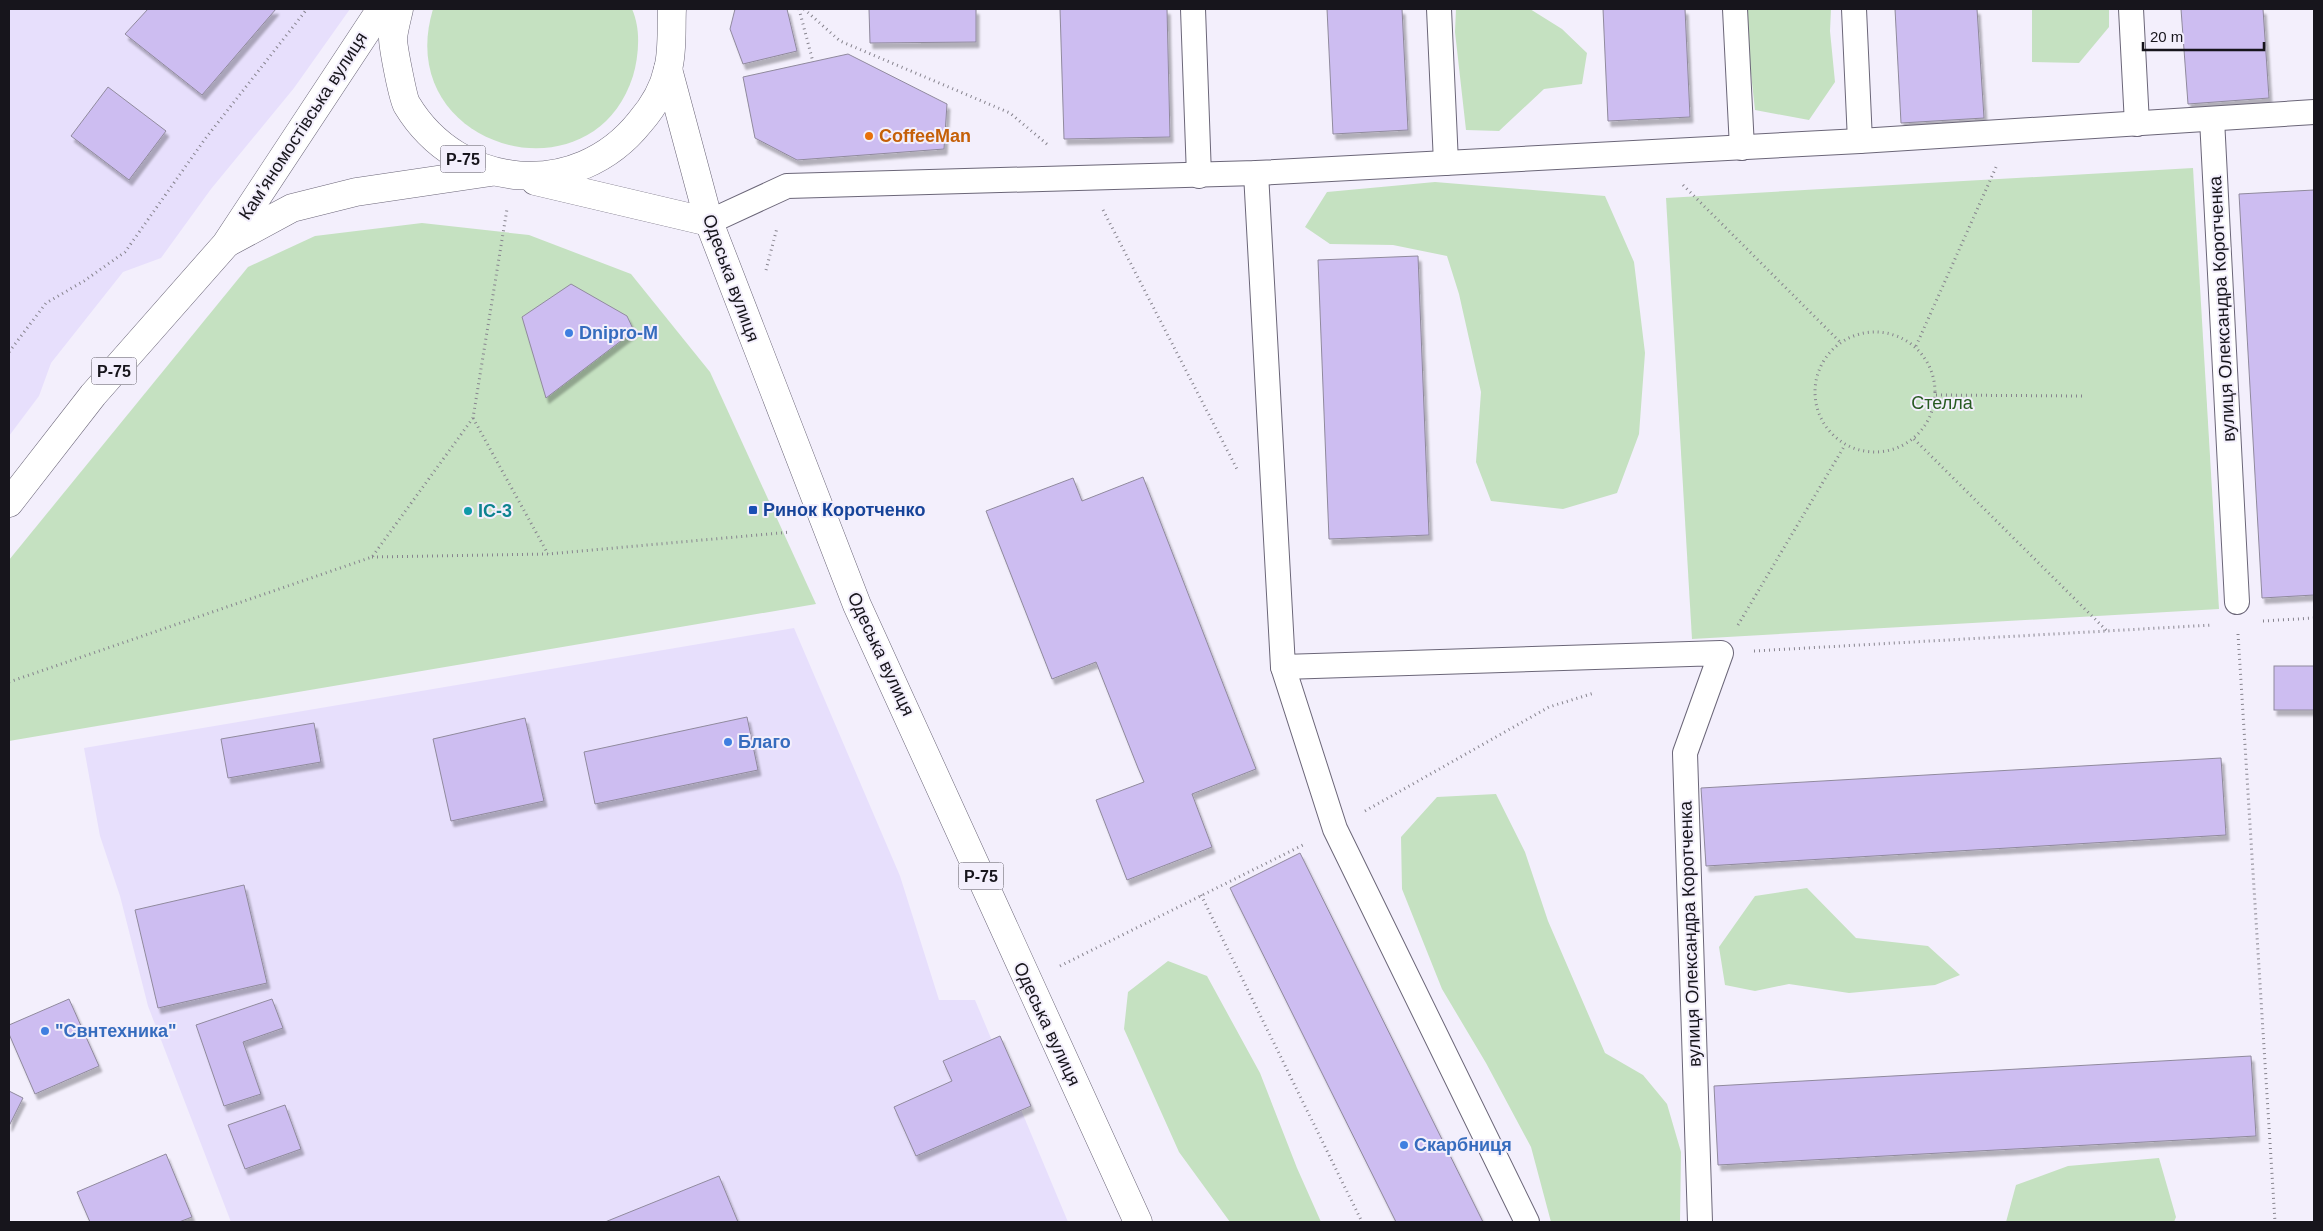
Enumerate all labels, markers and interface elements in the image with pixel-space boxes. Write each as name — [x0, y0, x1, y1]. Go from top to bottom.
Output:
scale bar — [2143, 20, 2264, 52]
street label: Камʼяномостівська вулиця — [235, 28, 371, 224]
text: 20 m — [2150, 28, 2183, 45]
place label: CoffeeMan — [879, 126, 971, 146]
marker: CoffeeMan — [863, 130, 875, 142]
road number: Р-75 — [440, 146, 486, 172]
street label: вулиця Олександра Коротченка — [2205, 175, 2239, 442]
street label: Одеська вулиця — [699, 212, 763, 344]
place label: Dnipro-M — [579, 323, 658, 343]
marker: Dnipro-M — [563, 327, 575, 339]
road number: Р-75 — [92, 358, 136, 384]
park label: Стелла — [1911, 393, 1974, 413]
place label: Ринок Коротченко — [763, 500, 925, 520]
place label: ІС-3 — [478, 501, 512, 521]
marker: Ринок Коротченко — [747, 504, 759, 516]
marker: ІС-3 — [462, 505, 474, 517]
street label: Одеська вулиця — [844, 589, 918, 719]
place label: Благо — [738, 732, 791, 752]
marker: Благо — [722, 736, 734, 748]
street label: вулиця Олександра Коротченка — [1675, 800, 1705, 1067]
road number: Р-75 — [958, 862, 1004, 889]
street label: Одеська вулиця — [1010, 959, 1084, 1089]
place label: "Свнтехника" — [55, 1021, 177, 1041]
marker: "Свнтехника" — [39, 1025, 51, 1037]
place label: Скарбниця — [1414, 1135, 1512, 1155]
marker: Скарбниця — [1398, 1139, 1410, 1151]

